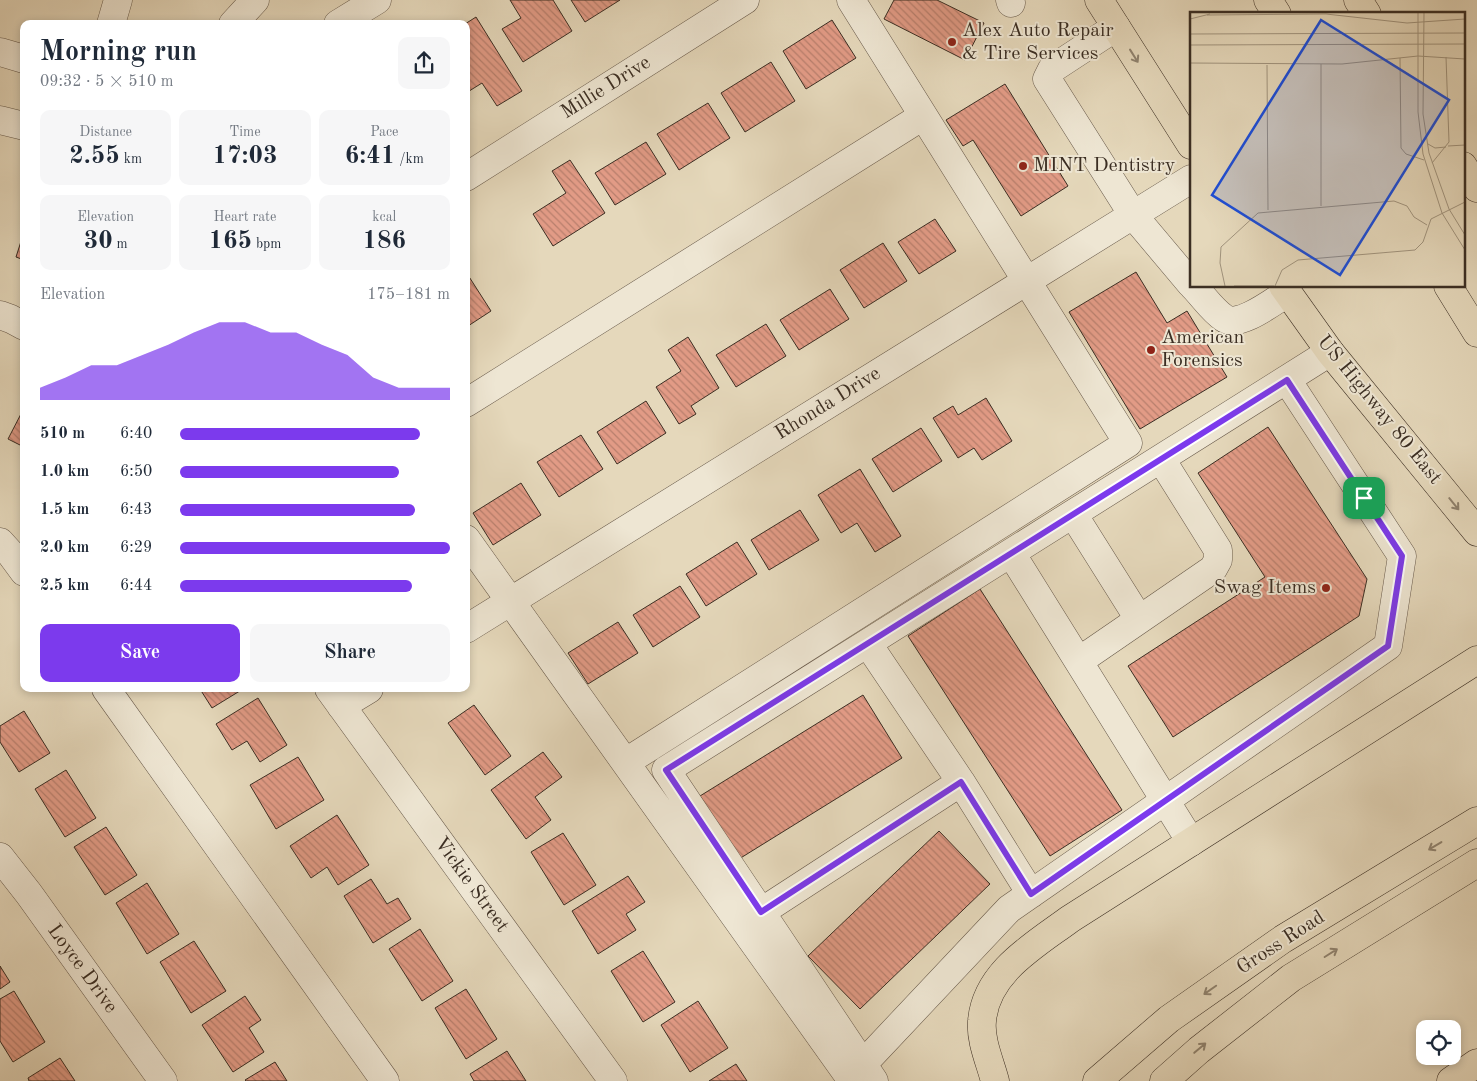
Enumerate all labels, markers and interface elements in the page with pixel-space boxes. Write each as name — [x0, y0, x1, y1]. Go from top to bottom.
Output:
inset map — [1190, 12, 1464, 288]
place label: Alex Auto Repair & Tire Services — [962, 21, 1114, 64]
marker: Alex Auto Repair & Tire Services — [946, 36, 958, 48]
button: share — [398, 37, 450, 89]
text: Morning run — [40, 39, 197, 67]
one-way arrow — [1129, 49, 1139, 63]
street label: Millie Drive — [558, 53, 654, 123]
text: 09:32 · 5 × 510 m — [40, 74, 173, 90]
text: Distance — [79, 125, 132, 139]
text: Time — [229, 125, 261, 139]
text: Pace — [370, 125, 399, 139]
text: 2.55 — [69, 144, 120, 169]
text: 17:03 — [212, 144, 278, 169]
text: 6:41 — [345, 144, 395, 169]
text: km — [120, 152, 142, 166]
text: /km — [395, 152, 424, 166]
place label: MINT Dentistry — [1033, 156, 1176, 176]
marker: MINT Dentistry — [1017, 160, 1029, 172]
text: Elevation — [77, 210, 134, 224]
text: Heart rate — [214, 210, 276, 224]
text: kcal — [372, 210, 396, 224]
text: 30 — [84, 229, 113, 254]
text: 165 — [209, 229, 252, 254]
text: 186 — [363, 229, 406, 254]
text: m — [113, 237, 128, 251]
text: bpm — [252, 237, 281, 251]
text: Elevation — [40, 287, 105, 303]
text: 175–181 m — [367, 287, 450, 303]
place label: American Forensics — [1161, 328, 1245, 371]
street label: US Highway 80 East — [1313, 332, 1445, 488]
marker: American Forensics — [1145, 344, 1157, 356]
street label: Rhonda Drive — [772, 364, 884, 444]
text: 510 m — [40, 426, 85, 442]
text: 6:40 — [120, 426, 152, 442]
text: 1.0 km — [40, 464, 89, 480]
text: 6:50 — [120, 464, 152, 480]
pin — [1343, 477, 1385, 519]
icon: arrive — [1350, 484, 1378, 512]
one-way arrow — [1448, 497, 1459, 510]
text: 1.5 km — [40, 502, 89, 518]
text: 6:43 — [120, 502, 152, 518]
text: 2.0 km — [40, 540, 89, 556]
text: 6:29 — [120, 540, 152, 556]
text: 2.5 km — [40, 578, 89, 594]
text: 6:44 — [120, 578, 152, 594]
place label: Swag Items — [1214, 578, 1316, 598]
marker: Swag Items — [1320, 582, 1332, 594]
button: Save — [40, 624, 240, 682]
button: Share — [250, 624, 450, 682]
street label: Vickie Street — [430, 834, 512, 936]
one-way arrow — [1429, 841, 1443, 851]
street label: Gross Road — [1234, 907, 1328, 979]
street label: Loyce Drive — [43, 921, 121, 1017]
one-way arrow — [1324, 947, 1338, 957]
one-way arrow — [1203, 985, 1217, 995]
map controls — [1416, 1020, 1461, 1065]
button: locate — [1416, 1020, 1461, 1065]
one-way arrow — [1194, 1043, 1207, 1054]

